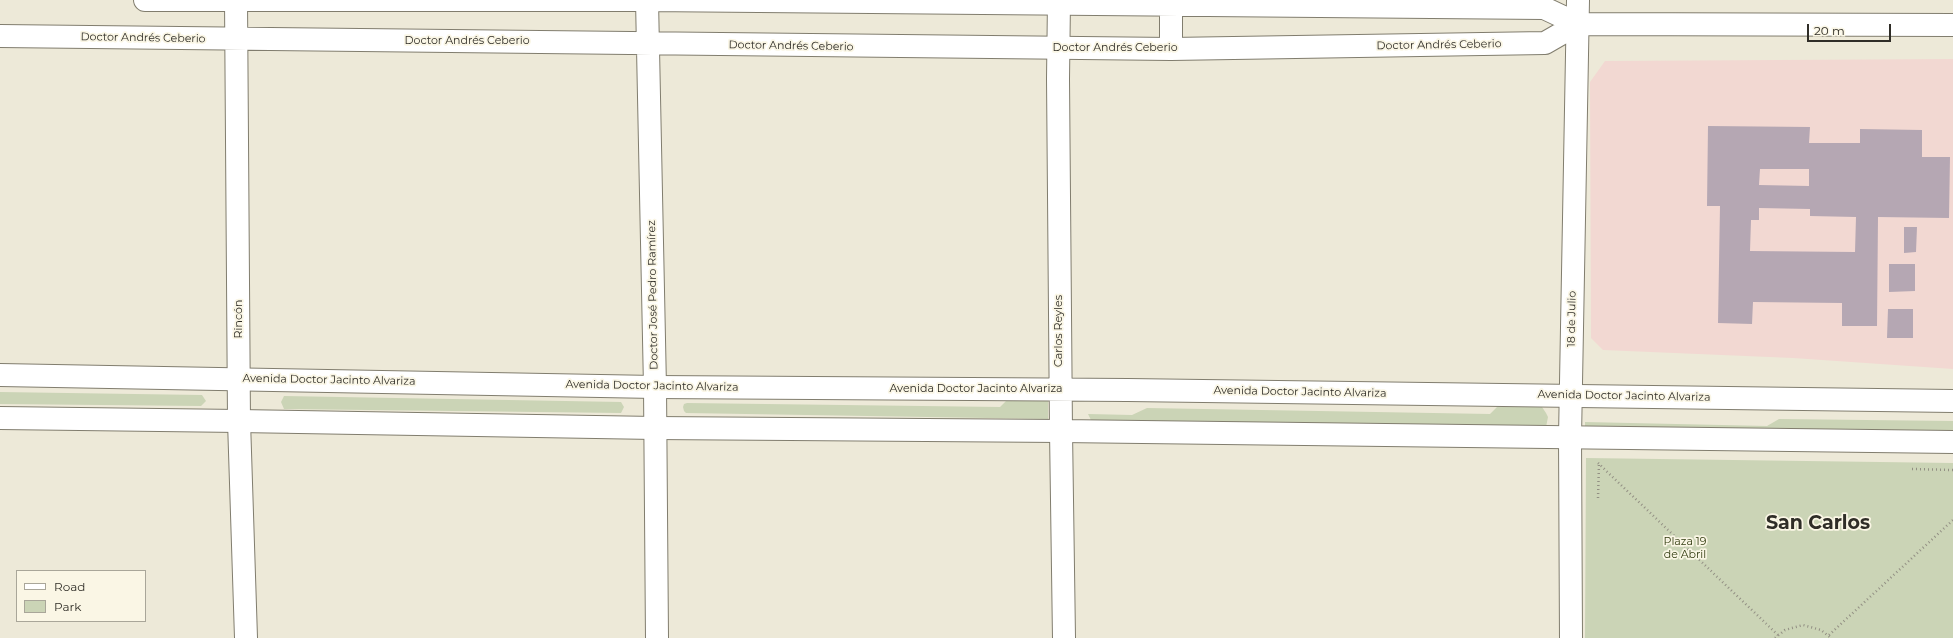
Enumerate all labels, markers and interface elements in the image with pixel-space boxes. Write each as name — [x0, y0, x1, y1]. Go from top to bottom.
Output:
scale bar — [1809, 16, 1893, 42]
text: 20 m — [1814, 23, 1845, 38]
street label: Doctor Andrés Ceberio — [80, 30, 206, 46]
street label: Doctor Andrés Ceberio — [404, 34, 530, 48]
street label: Doctor Andrés Ceberio — [1376, 37, 1502, 53]
street label: Doctor Andrés Ceberio — [728, 38, 854, 54]
street label: Doctor Andrés Ceberio — [1052, 41, 1178, 55]
street label: Doctor José Pedro Ramírez — [645, 220, 661, 370]
street label: 18 de Julio — [1565, 291, 1579, 347]
street label: Carlos Reyles — [1052, 295, 1066, 367]
street label: Rincón — [232, 300, 246, 338]
street label: Avenida Doctor Jacinto Alvariza — [242, 372, 416, 388]
street label: Avenida Doctor Jacinto Alvariza — [565, 378, 739, 394]
street label: Avenida Doctor Jacinto Alvariza — [890, 382, 1062, 396]
street label: Avenida Doctor Jacinto Alvariza — [1213, 384, 1387, 400]
street label: Avenida Doctor Jacinto Alvariza — [1537, 388, 1711, 404]
district label: San Carlos — [1766, 512, 1870, 534]
park label: Plaza 19 de Abril — [1663, 535, 1707, 561]
legend — [16, 570, 146, 622]
text: Road — [54, 579, 85, 594]
text: Park — [54, 599, 81, 614]

